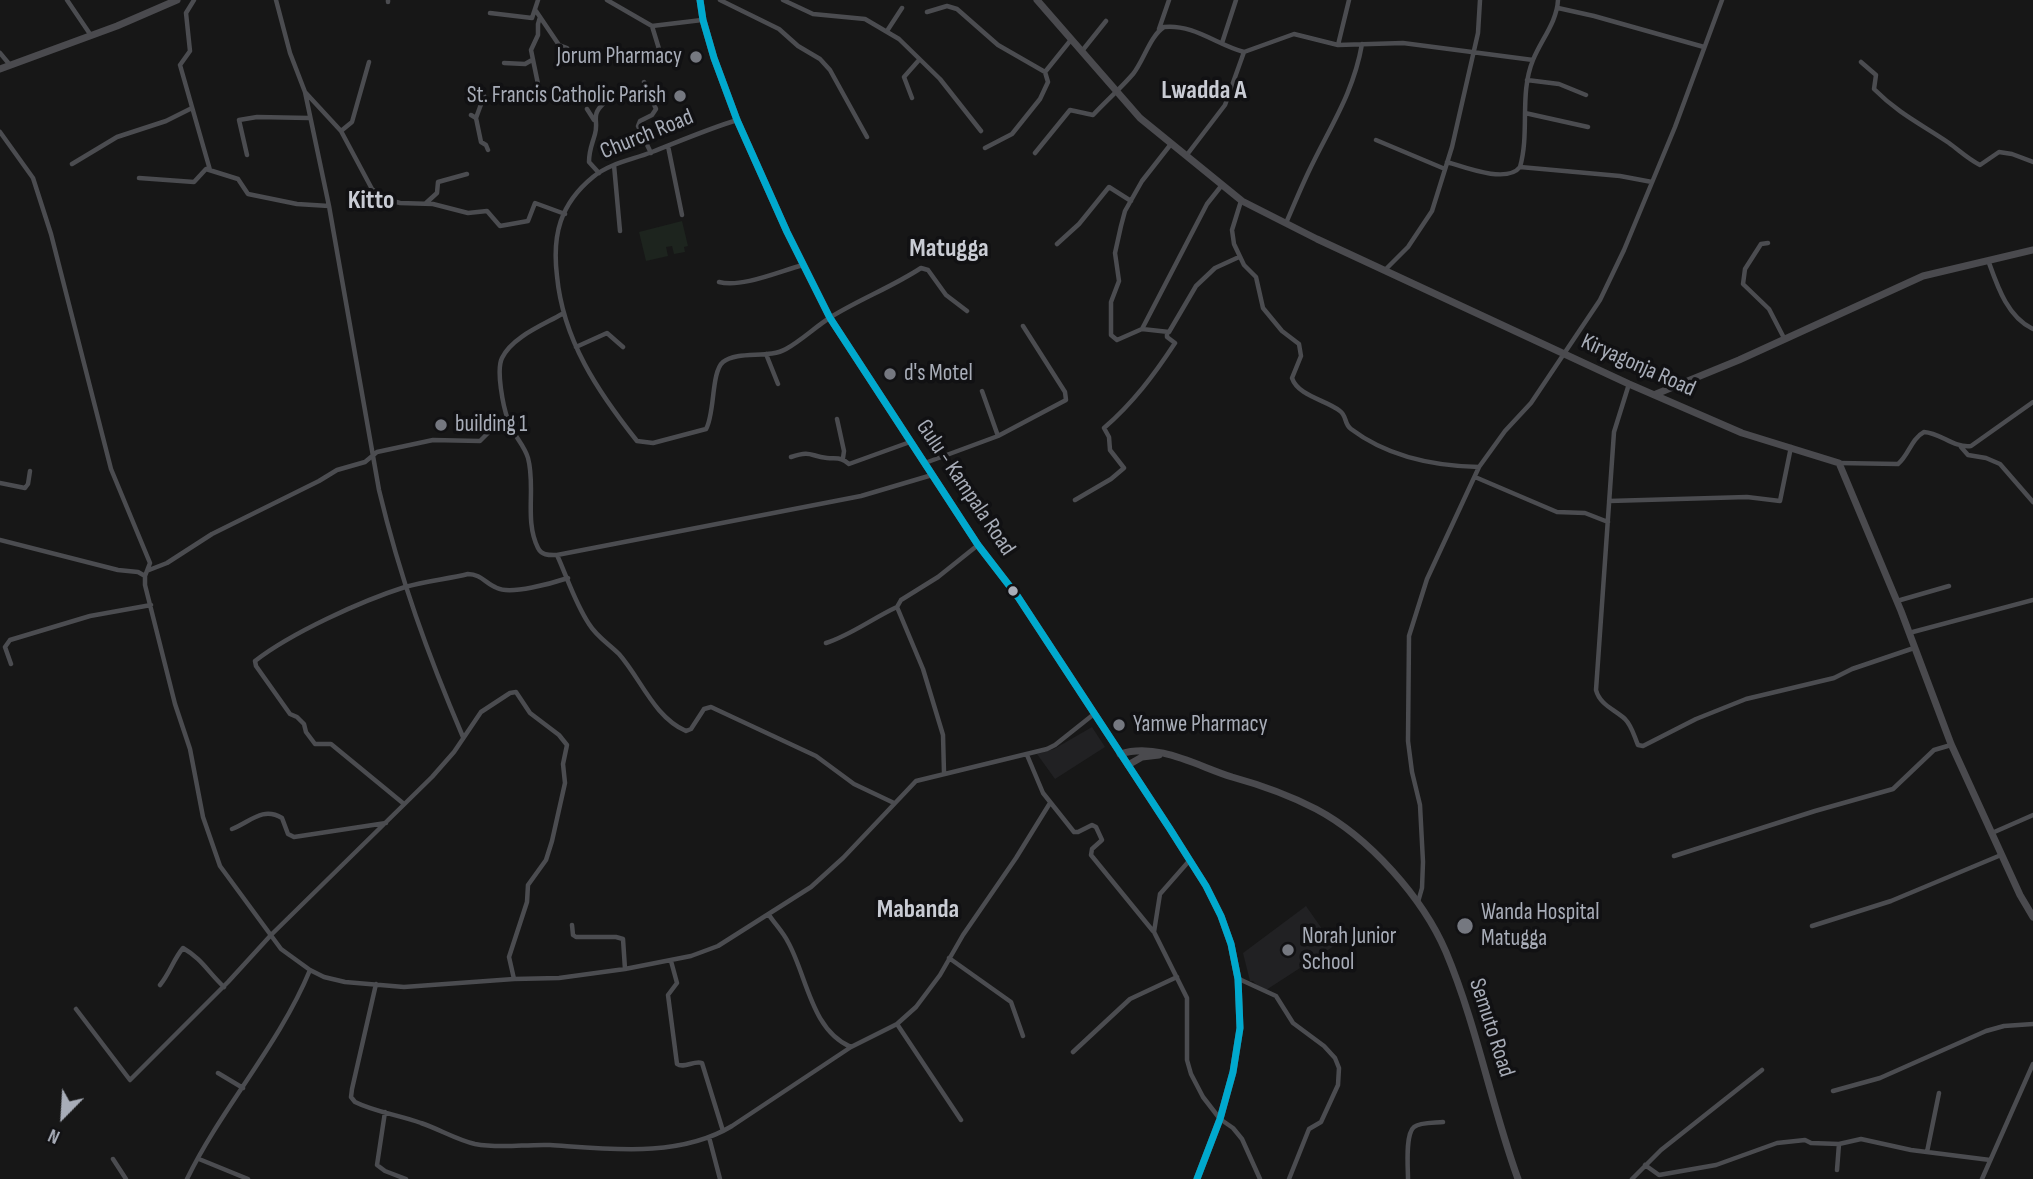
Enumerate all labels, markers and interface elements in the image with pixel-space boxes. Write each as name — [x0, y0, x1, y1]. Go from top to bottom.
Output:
place label: Jorum Pharmacy — [557, 43, 682, 71]
marker: Jorum Pharmacy — [688, 49, 704, 65]
district label: Lwadda A — [1161, 75, 1247, 107]
place label: St. Francis Catholic Parish — [467, 82, 666, 110]
marker: St. Francis Catholic Parish — [672, 88, 688, 104]
street label: Church Road — [596, 104, 698, 166]
district label: Kitto — [348, 185, 394, 217]
district label: Matugga — [909, 233, 989, 265]
street label: Kiryagonja Road — [1577, 329, 1699, 403]
place label: d's Motel — [904, 360, 973, 388]
marker: d's Motel — [882, 366, 898, 382]
place label: building 1 — [455, 411, 527, 439]
street label: Gulu - Kampala Road — [909, 415, 1021, 561]
marker: building 1 — [433, 417, 449, 433]
unlabelled marker — [1006, 584, 1020, 598]
place label: Yamwe Pharmacy — [1133, 711, 1268, 739]
marker: Yamwe Pharmacy — [1111, 717, 1127, 733]
district label: Mabanda — [877, 894, 959, 926]
place label: Wanda Hospital Matugga — [1481, 899, 1599, 953]
marker: Wanda Hospital Matugga — [1455, 916, 1475, 936]
place label: Norah Junior School — [1302, 923, 1396, 977]
marker: Norah Junior School — [1280, 942, 1296, 958]
street label: Semuto Road — [1462, 975, 1520, 1081]
north arrow — [28, 1081, 98, 1151]
text: N — [45, 1123, 64, 1148]

